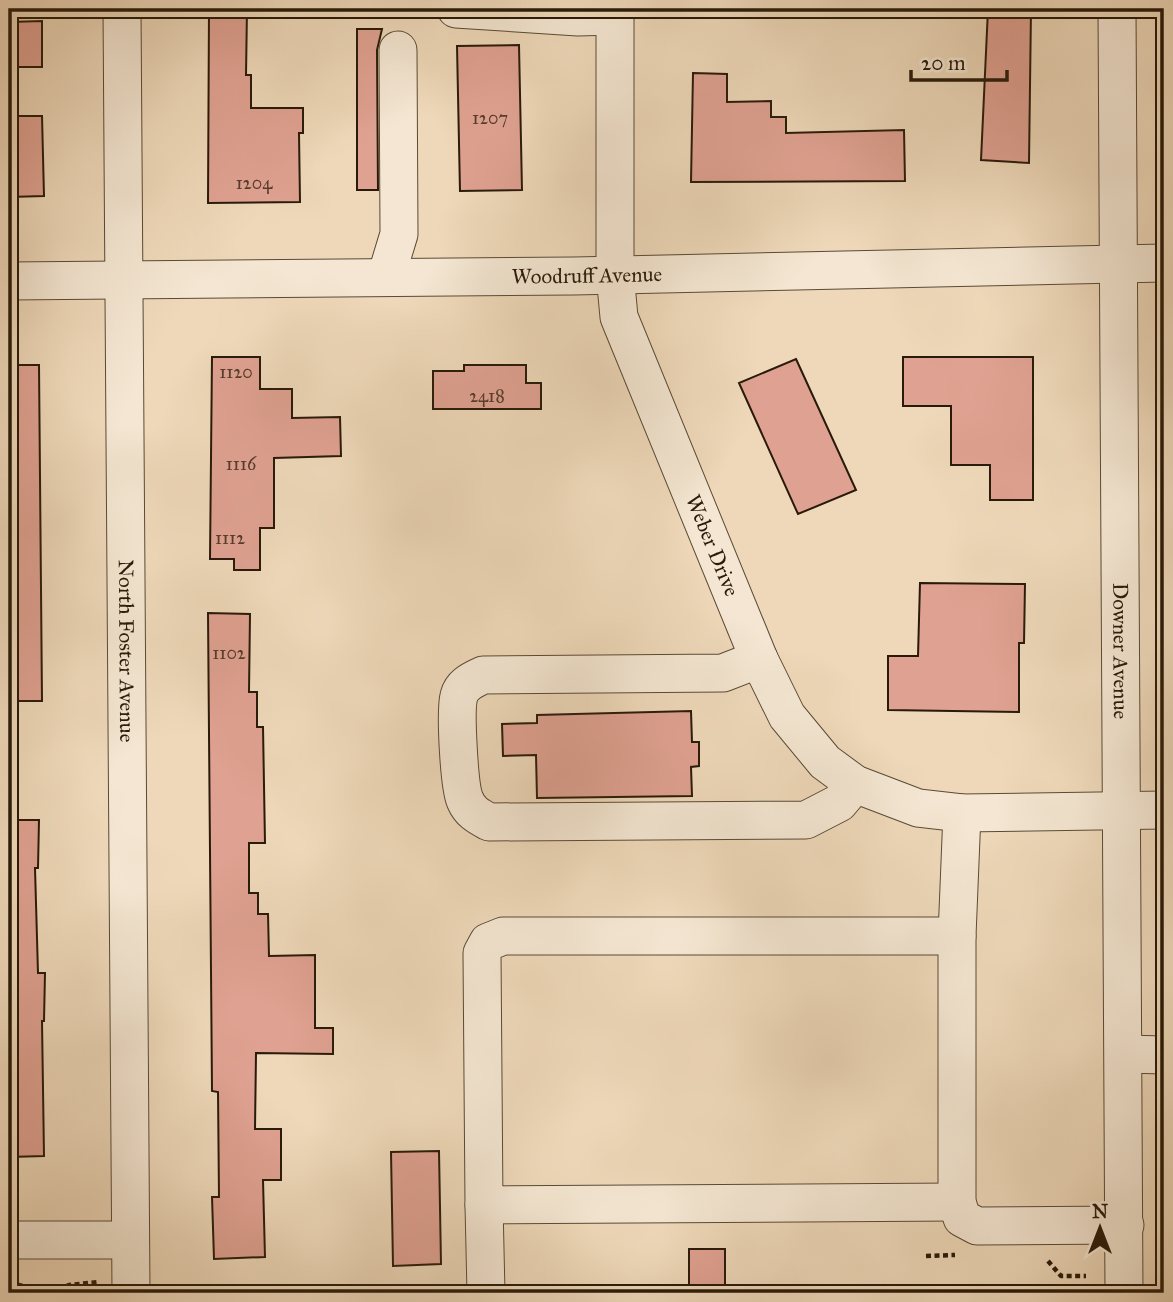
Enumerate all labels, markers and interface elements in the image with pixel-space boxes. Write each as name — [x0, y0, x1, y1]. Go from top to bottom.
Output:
scale bar — [911, 38, 1007, 82]
text: 20 m — [921, 50, 966, 76]
house number: 1207 — [472, 107, 508, 129]
house number: 1204 — [236, 172, 273, 194]
street label: Woodruff Avenue — [512, 261, 663, 290]
house number: 1120 — [219, 361, 253, 383]
house number: 2418 — [469, 385, 505, 407]
house number: 1116 — [226, 453, 257, 475]
street label: Weber Drive — [680, 491, 745, 600]
house number: 1112 — [215, 527, 245, 549]
street label: North Foster Avenue — [113, 559, 140, 743]
street label: Downer Avenue — [1107, 583, 1134, 720]
house number: 1102 — [212, 642, 246, 664]
north arrow — [1064, 1194, 1134, 1264]
text: N — [1092, 1200, 1108, 1223]

